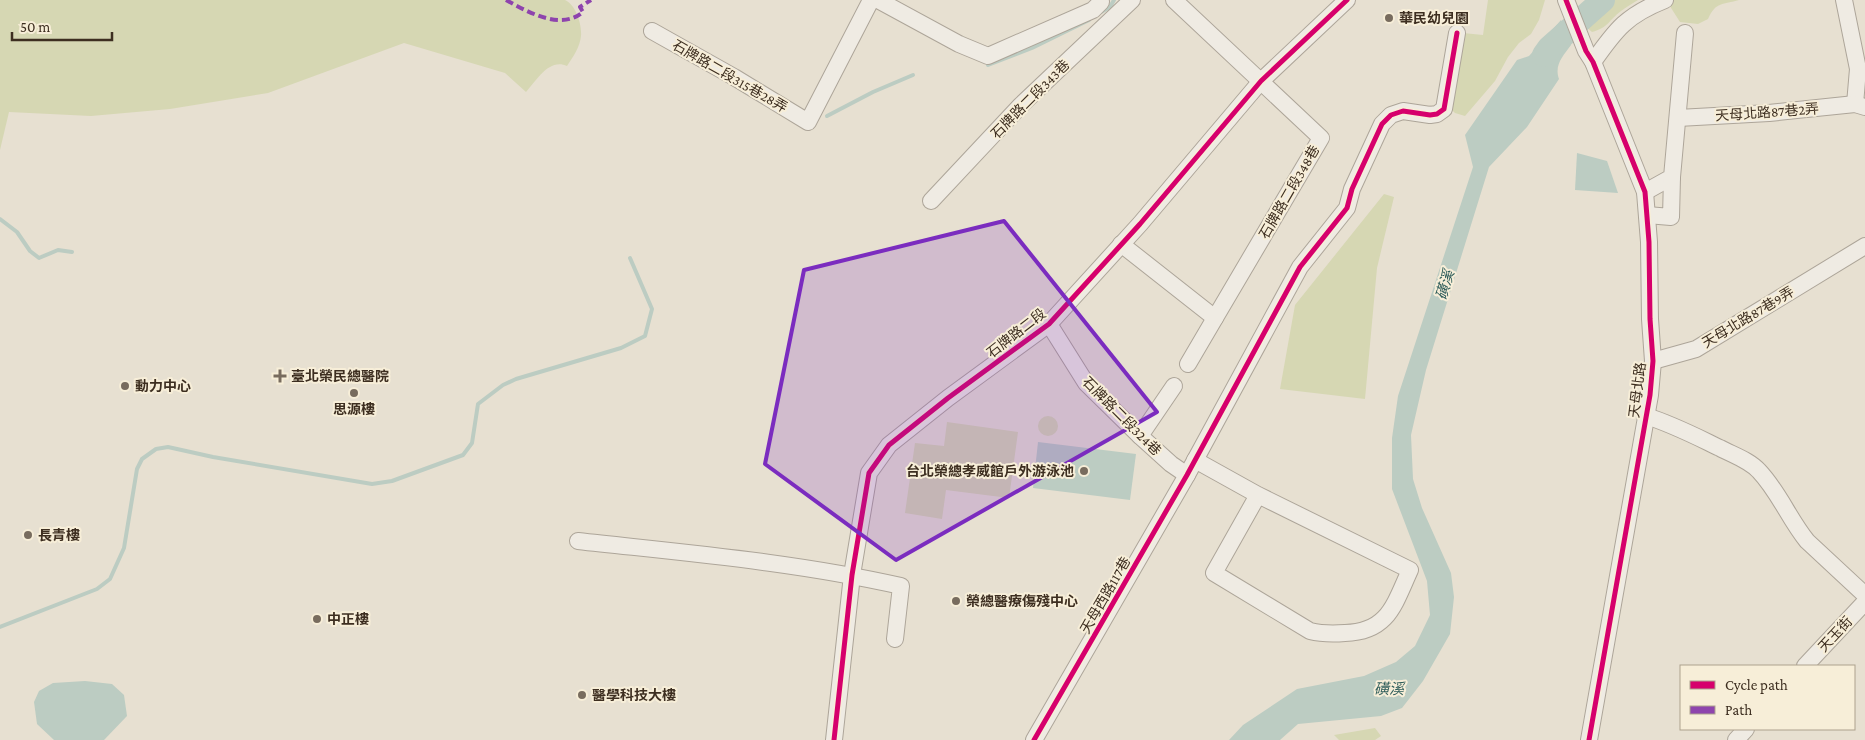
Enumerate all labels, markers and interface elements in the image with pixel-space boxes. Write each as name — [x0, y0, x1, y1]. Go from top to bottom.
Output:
scale bar — [12, 10, 112, 42]
place label: 華民幼兒園 — [1399, 10, 1469, 26]
marker: 華民幼兒園 — [1383, 12, 1395, 24]
text: 50 m — [20, 19, 50, 35]
street label: 石牌路二段315巷28弄 — [670, 37, 790, 115]
street label: 石牌路二段343巷 — [987, 56, 1073, 142]
street label: 天母北路87巷2弄 — [1715, 100, 1819, 124]
street label: 石牌路二段348巷 — [1256, 142, 1322, 242]
water label: 磺溪 — [1433, 266, 1458, 302]
street label: 天母北路87巷9弄 — [1699, 283, 1797, 351]
street label: 石牌路二段 — [983, 305, 1049, 361]
street label: 天母北路 — [1626, 361, 1648, 419]
place label: 臺北榮民總醫院 — [291, 368, 389, 384]
marker: 臺北榮民總醫院 — [273, 369, 287, 383]
street label: 石牌路二段324巷 — [1079, 373, 1165, 459]
place label: 動力中心 — [135, 378, 191, 394]
marker: 動力中心 — [119, 380, 131, 392]
marker: 思源樓 — [348, 387, 360, 399]
place label: 思源樓 — [333, 401, 375, 417]
place label: 台北榮總孝威館戶外游泳池 — [906, 463, 1074, 479]
marker: 台北榮總孝威館戶外游泳池 — [1078, 465, 1090, 477]
place label: 長青樓 — [38, 527, 80, 543]
marker: 長青樓 — [22, 529, 34, 541]
street label: 天母西路117巷 — [1077, 554, 1133, 636]
place label: 榮總醫療傷殘中心 — [966, 593, 1078, 609]
marker: 榮總醫療傷殘中心 — [950, 595, 962, 607]
place label: 中正樓 — [327, 611, 369, 627]
marker: 中正樓 — [311, 613, 323, 625]
street label: 天玉街 — [1815, 613, 1855, 655]
legend — [1680, 665, 1855, 730]
text: Cycle path — [1725, 677, 1788, 694]
water label: 磺溪 — [1374, 681, 1406, 697]
place label: 醫學科技大樓 — [592, 687, 676, 703]
marker: 醫學科技大樓 — [576, 689, 588, 701]
text: Path — [1725, 702, 1752, 718]

